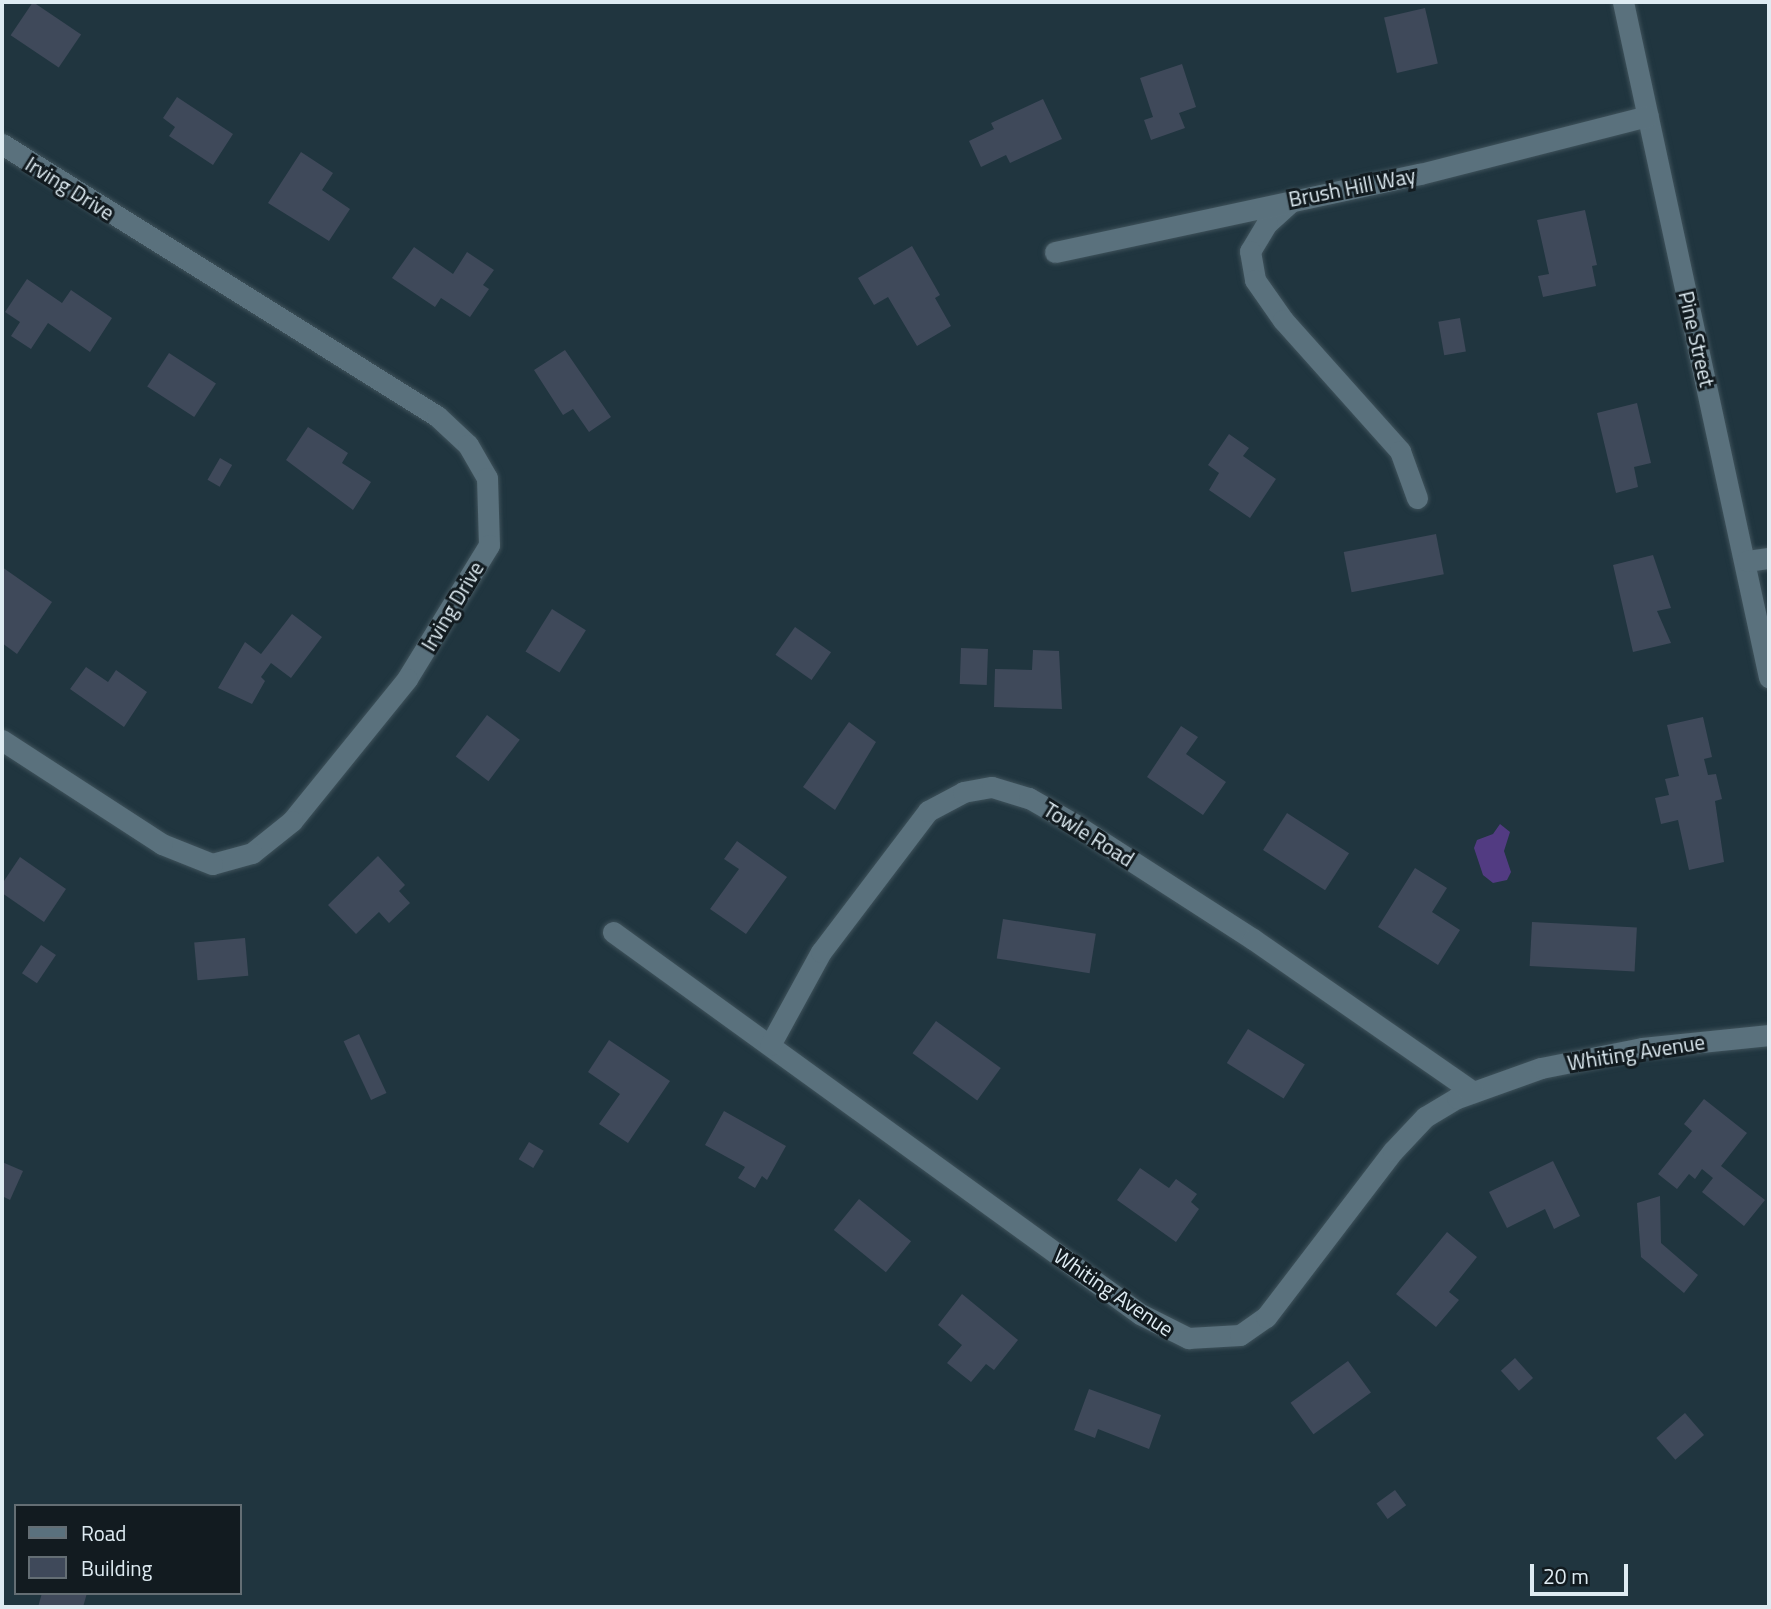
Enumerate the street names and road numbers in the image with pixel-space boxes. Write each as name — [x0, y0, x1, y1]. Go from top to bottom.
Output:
street label: Irving Drive — [21, 151, 119, 225]
street label: Brush Hill Way — [1286, 162, 1418, 212]
street label: Pine Street — [1674, 289, 1720, 389]
street label: Irving Drive — [416, 557, 488, 655]
street label: Towle Road — [1039, 796, 1139, 872]
street label: Whiting Avenue — [1565, 1029, 1707, 1075]
street label: Whiting Avenue — [1049, 1243, 1179, 1341]

